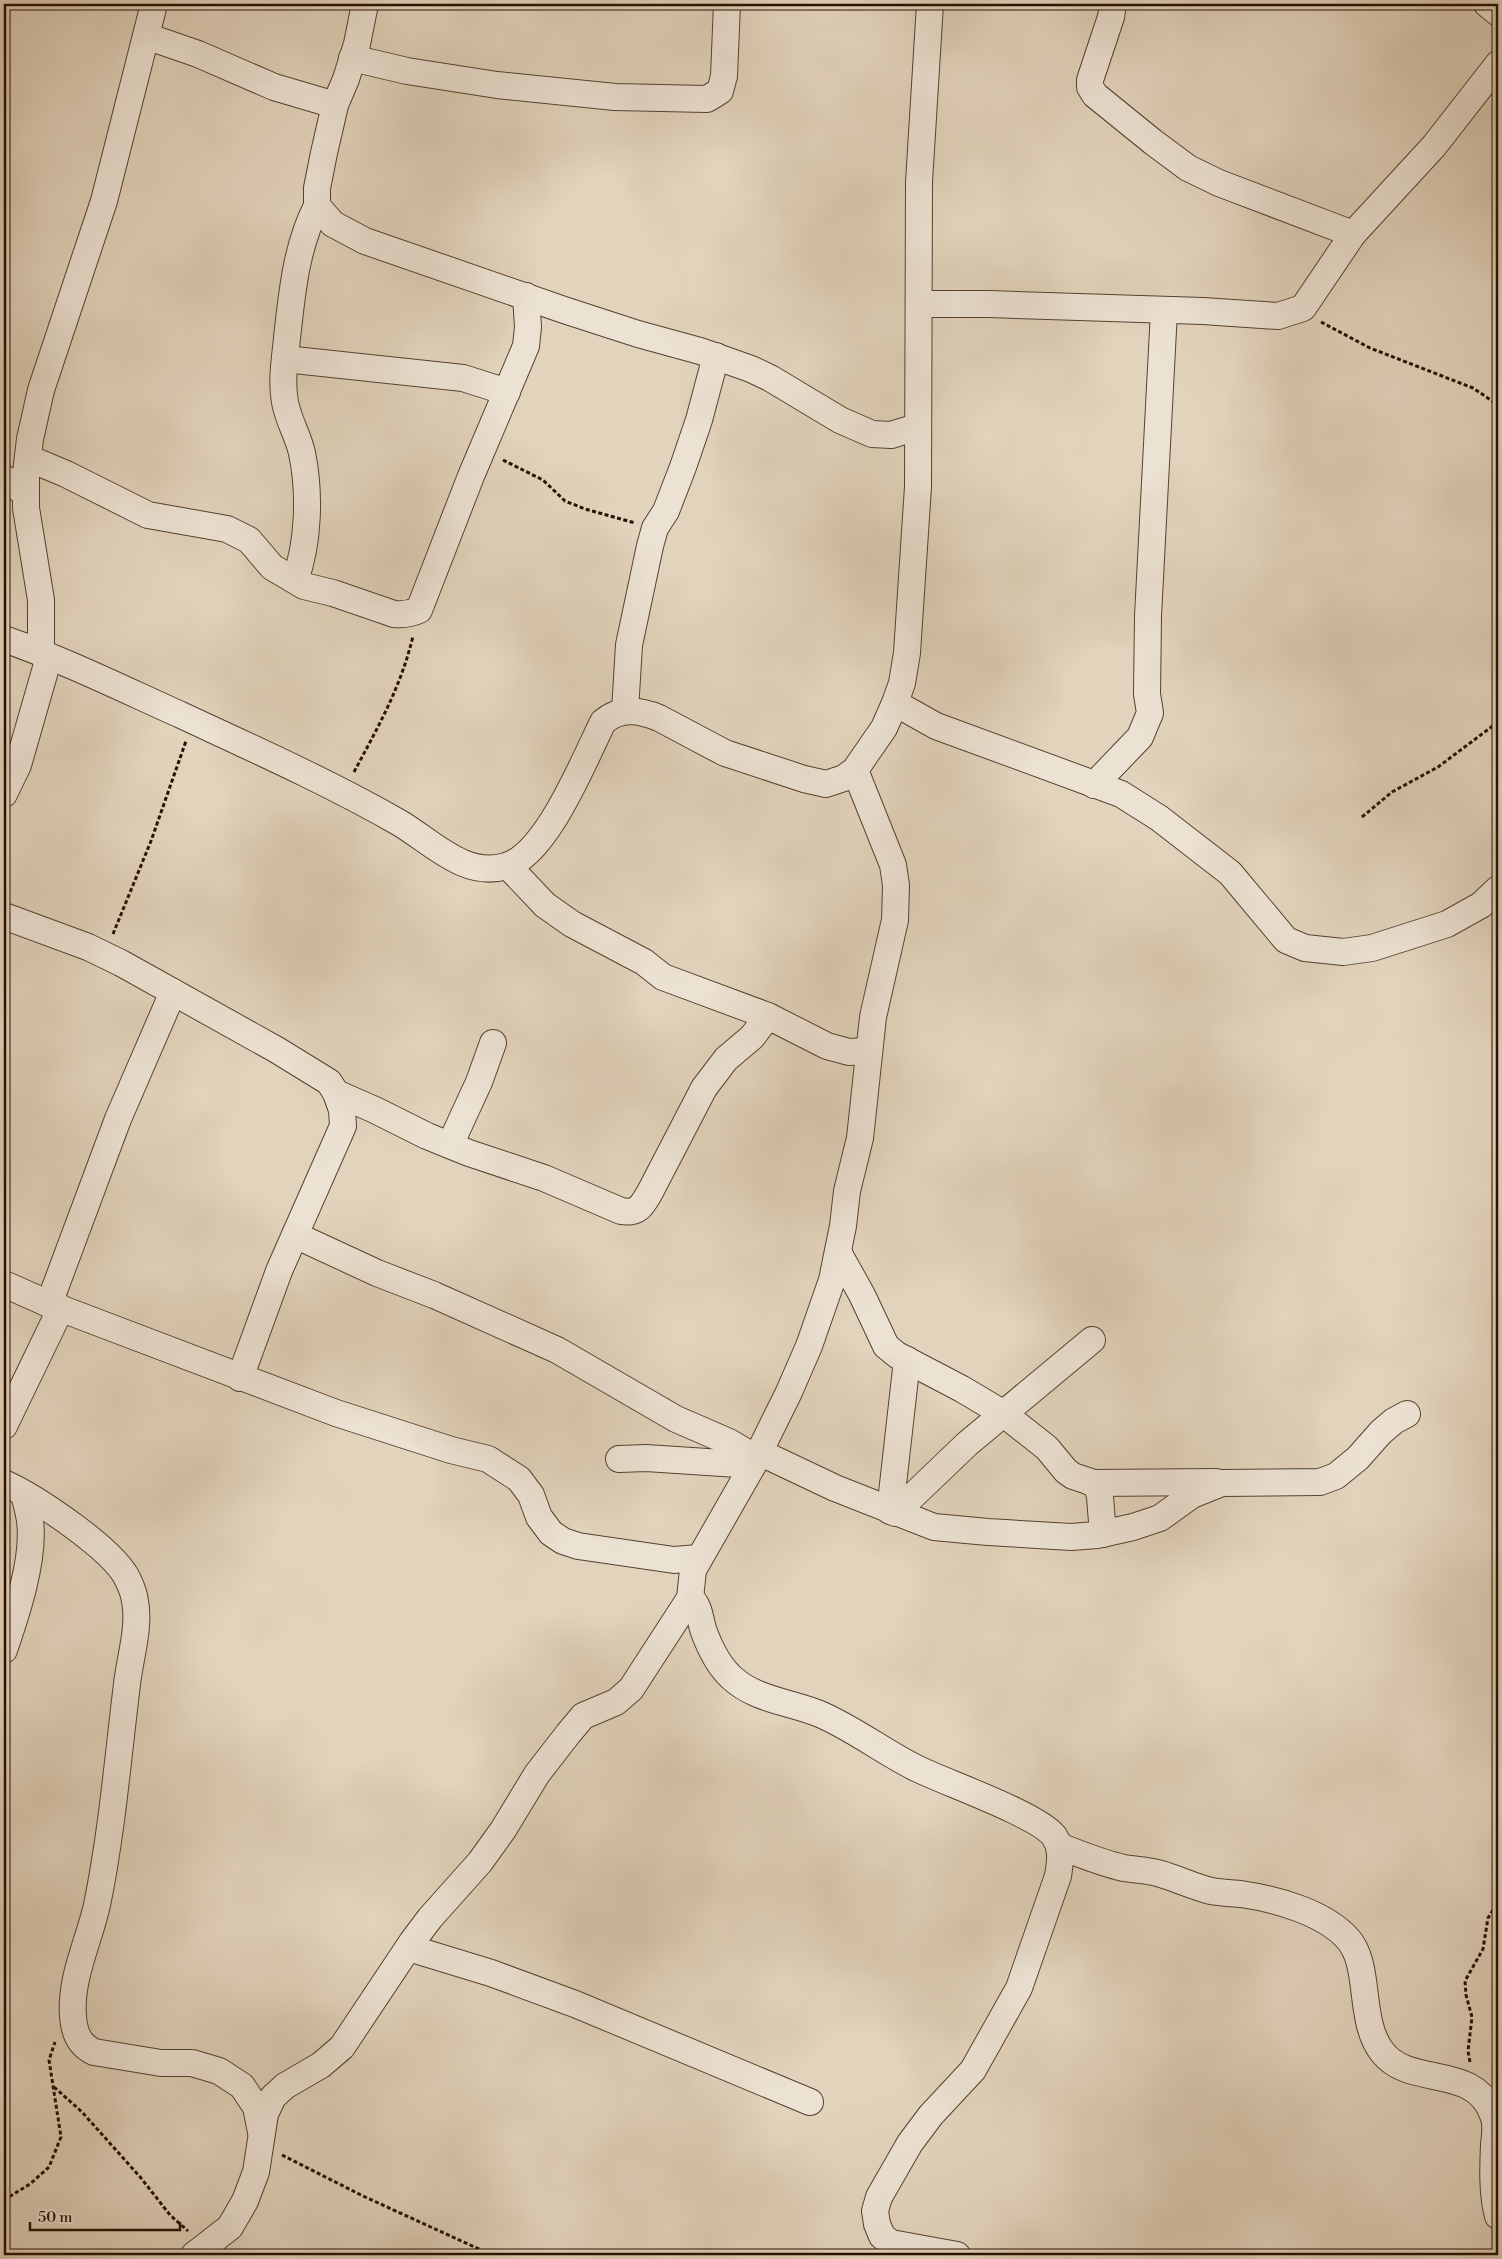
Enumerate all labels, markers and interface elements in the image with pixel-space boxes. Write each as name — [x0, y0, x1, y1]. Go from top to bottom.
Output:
scale bar — [30, 2199, 180, 2231]
text: 50 m — [38, 2208, 72, 2227]

